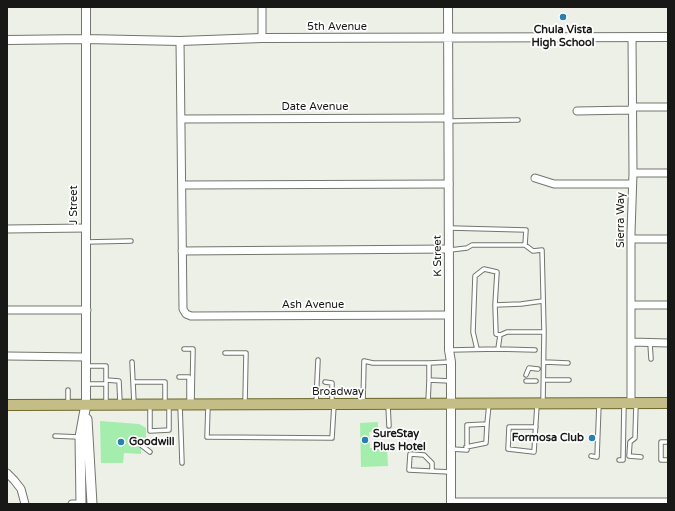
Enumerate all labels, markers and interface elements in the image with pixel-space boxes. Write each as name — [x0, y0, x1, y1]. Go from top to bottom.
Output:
marker: Chula Vista High School — [558, 12, 568, 22]
street label: 5th Avenue — [307, 20, 367, 34]
place label: Chula Vista High School — [532, 23, 594, 49]
street label: Date Avenue — [282, 100, 348, 114]
street label: J Street — [67, 185, 81, 225]
street label: Sierra Way — [614, 192, 628, 248]
street label: K Street — [431, 235, 445, 277]
street label: Ash Avenue — [282, 298, 344, 312]
street label: Broadway — [312, 385, 364, 399]
place label: SureStay Plus Hotel — [373, 427, 426, 453]
place label: Formosa Club — [512, 431, 584, 445]
marker: Formosa Club — [587, 433, 597, 443]
place label: Goodwill — [129, 435, 175, 449]
marker: SureStay Plus Hotel — [360, 435, 370, 445]
marker: Goodwill — [116, 437, 126, 447]

